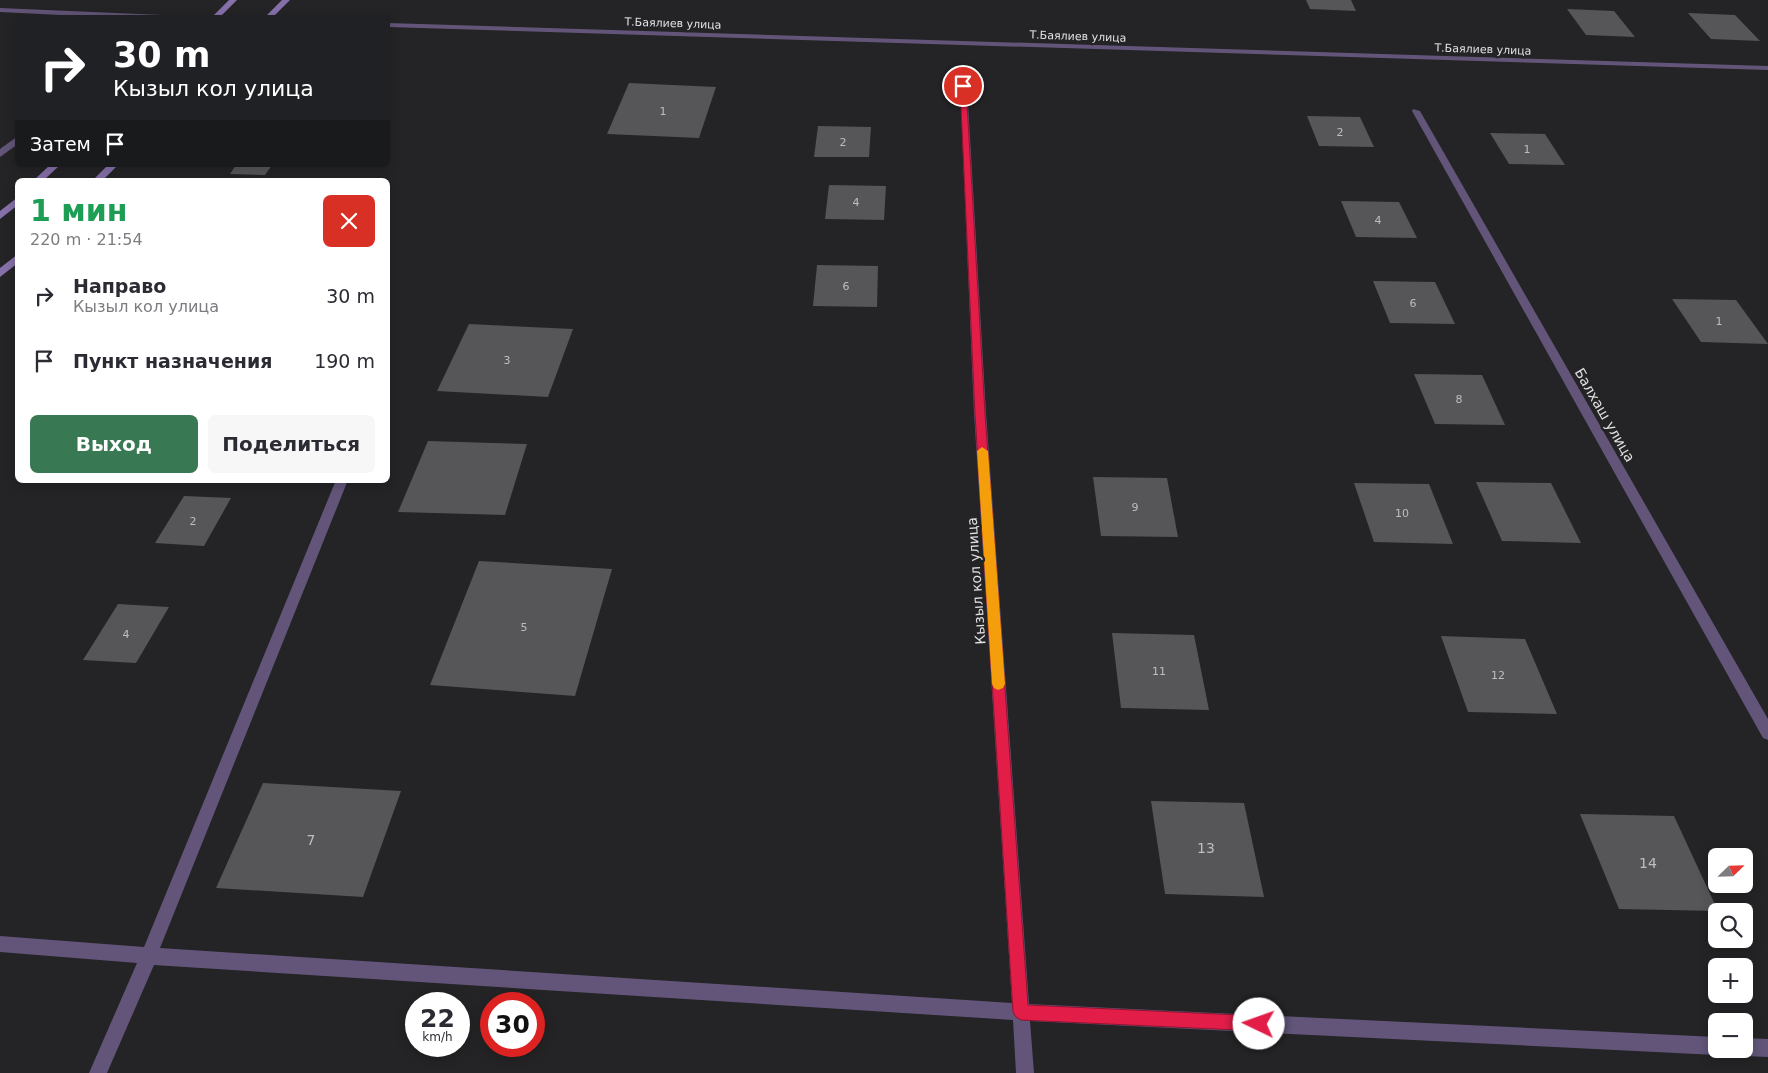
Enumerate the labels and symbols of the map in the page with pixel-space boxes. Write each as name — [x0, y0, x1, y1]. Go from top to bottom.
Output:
street label: Т.Баялиев улица — [623, 15, 722, 32]
street label: Т.Баялиев улица — [1028, 28, 1127, 45]
street label: Т.Баялиев улица — [1433, 41, 1532, 58]
pin — [942, 65, 984, 107]
house number: 1 — [660, 105, 667, 118]
house number: 2 — [1337, 126, 1344, 139]
house number: 2 — [840, 136, 847, 149]
house number: 1 — [1524, 143, 1531, 156]
house number: 4 — [853, 196, 860, 209]
house number: 4 — [1375, 214, 1382, 227]
house number: 6 — [843, 280, 850, 293]
house number: 6 — [1410, 297, 1417, 310]
house number: 1 — [1716, 315, 1723, 328]
house number: 3 — [504, 354, 511, 367]
street label: Балхаш улица — [1572, 365, 1638, 465]
house number: 8 — [1456, 393, 1463, 406]
house number: 9 — [1132, 501, 1139, 514]
house number: 10 — [1395, 507, 1409, 520]
house number: 2 — [190, 515, 197, 528]
street label: Кызыл кол улица — [964, 517, 988, 645]
house number: 5 — [521, 621, 528, 634]
house number: 4 — [123, 628, 130, 641]
house number: 11 — [1152, 665, 1166, 678]
house number: 12 — [1491, 669, 1505, 682]
house number: 7 — [307, 832, 315, 848]
house number: 13 — [1197, 840, 1215, 856]
north arrow — [1708, 848, 1752, 892]
house number: 14 — [1639, 855, 1657, 871]
speed limit sign: 30 — [480, 992, 545, 1057]
position arrow — [1232, 997, 1284, 1049]

